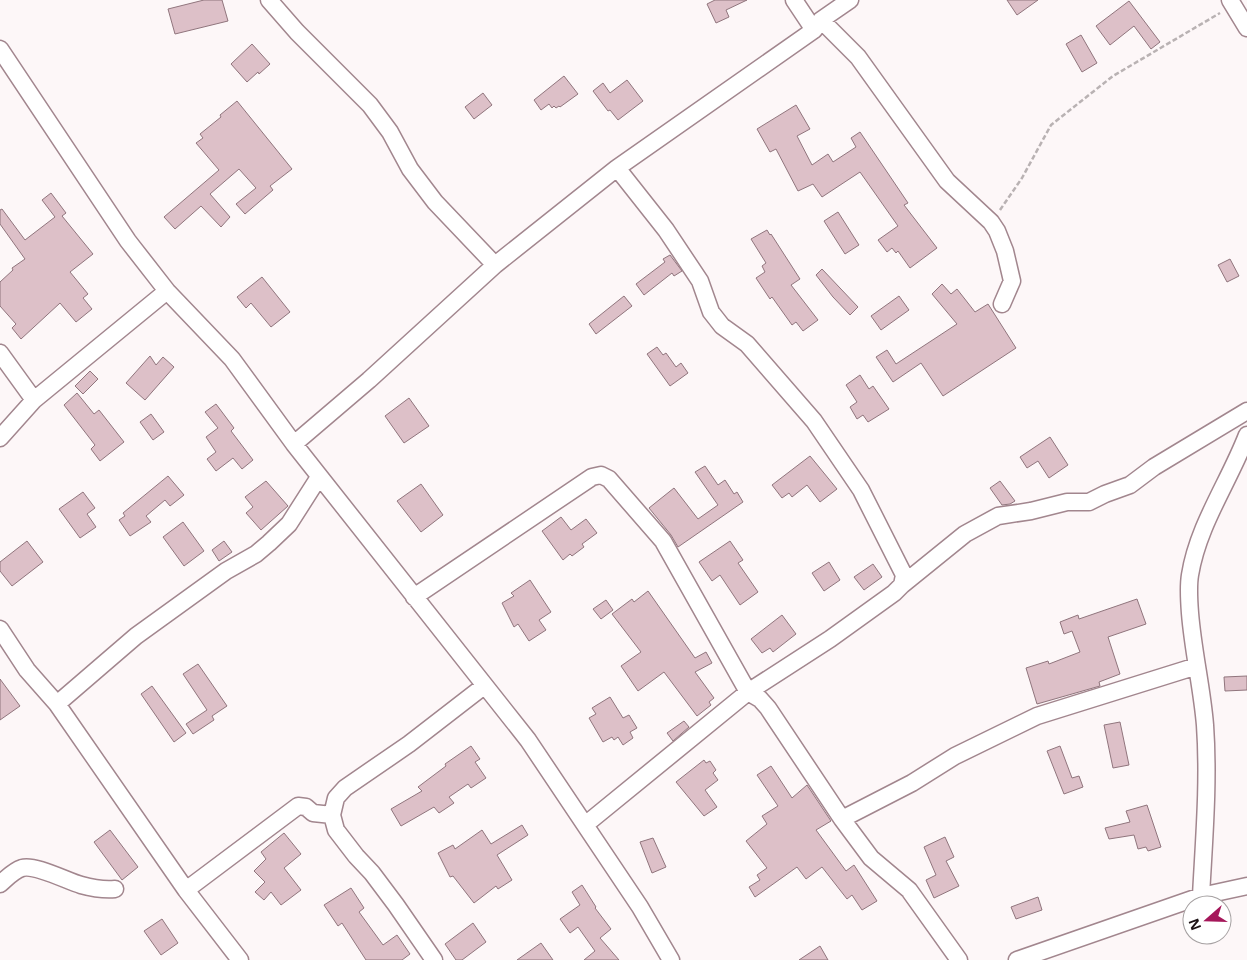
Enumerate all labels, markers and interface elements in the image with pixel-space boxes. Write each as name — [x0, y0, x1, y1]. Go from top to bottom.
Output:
north arrow — [1182, 895, 1232, 945]
text: N — [1183, 916, 1205, 933]

